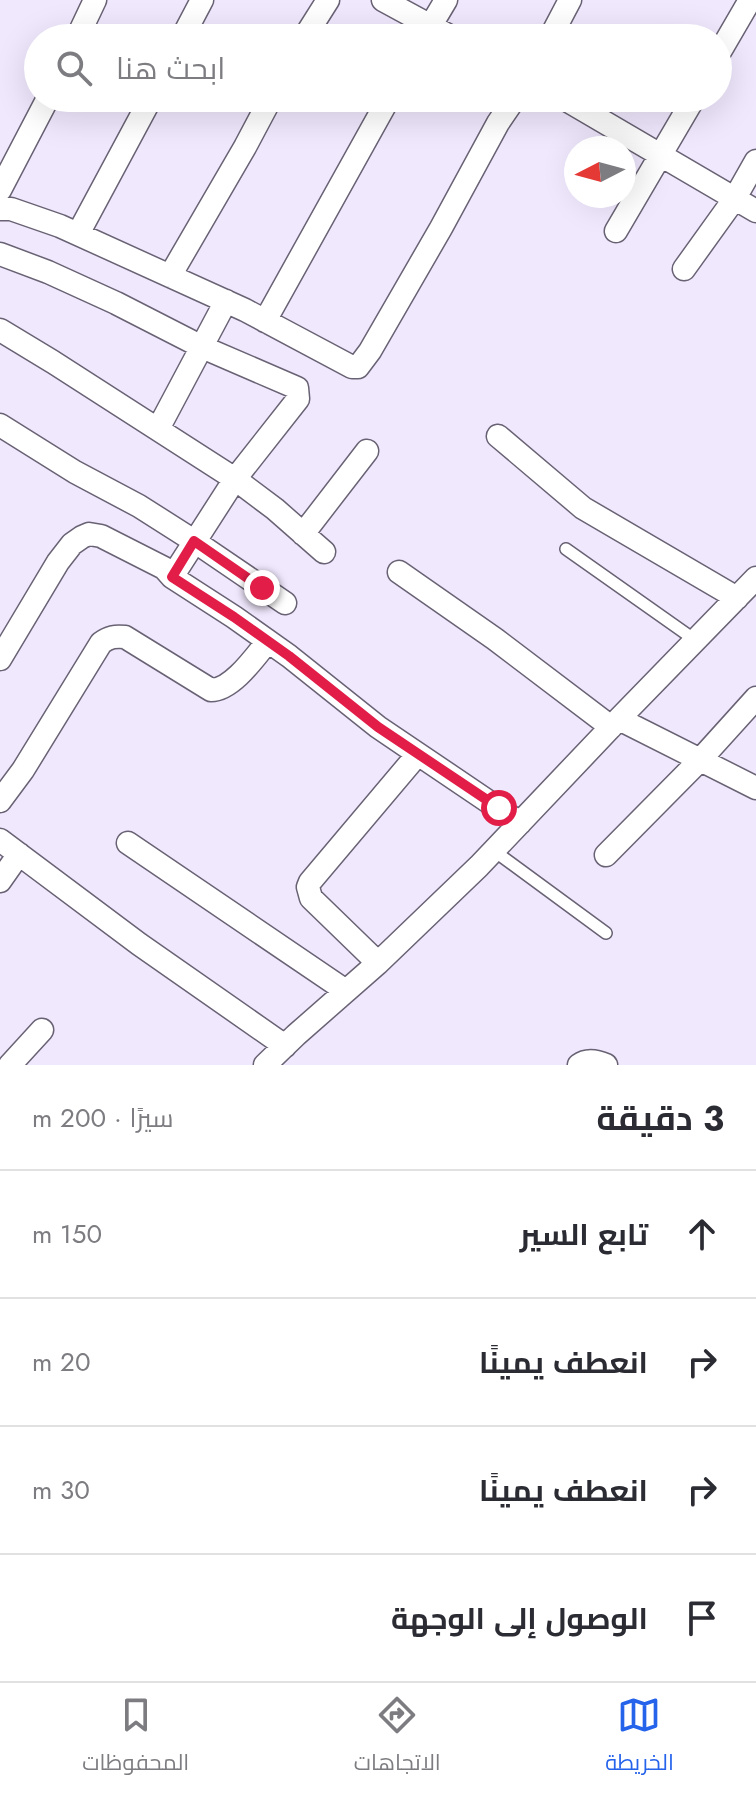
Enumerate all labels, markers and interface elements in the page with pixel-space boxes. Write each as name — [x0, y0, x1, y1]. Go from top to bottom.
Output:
search box — [24, 24, 732, 112]
icon: search — [52, 46, 96, 90]
text: ابحث هنا — [116, 47, 225, 90]
north arrow — [564, 136, 636, 208]
route end — [244, 570, 280, 606]
route start — [481, 790, 517, 826]
text: 3 دقيقة — [597, 1094, 724, 1143]
text: سيرًا · 200 m — [32, 1099, 173, 1137]
icon: ahead — [680, 1212, 724, 1256]
text: تابع السير — [520, 1213, 648, 1256]
text: 150 m — [32, 1215, 102, 1253]
icon: right — [680, 1340, 724, 1384]
text: انعطف يمينًا — [479, 1341, 648, 1384]
text: 20 m — [32, 1343, 91, 1381]
icon: right — [680, 1468, 724, 1512]
text: انعطف يمينًا — [479, 1469, 648, 1512]
text: 30 m — [32, 1471, 90, 1509]
icon: arrive — [680, 1596, 724, 1640]
text: الوصول إلى الوجهة — [391, 1597, 648, 1640]
tab: المحفوظات — [82, 1693, 189, 1783]
tab: الاتجاهات — [354, 1693, 441, 1783]
tab: الخريطة — [605, 1693, 674, 1783]

